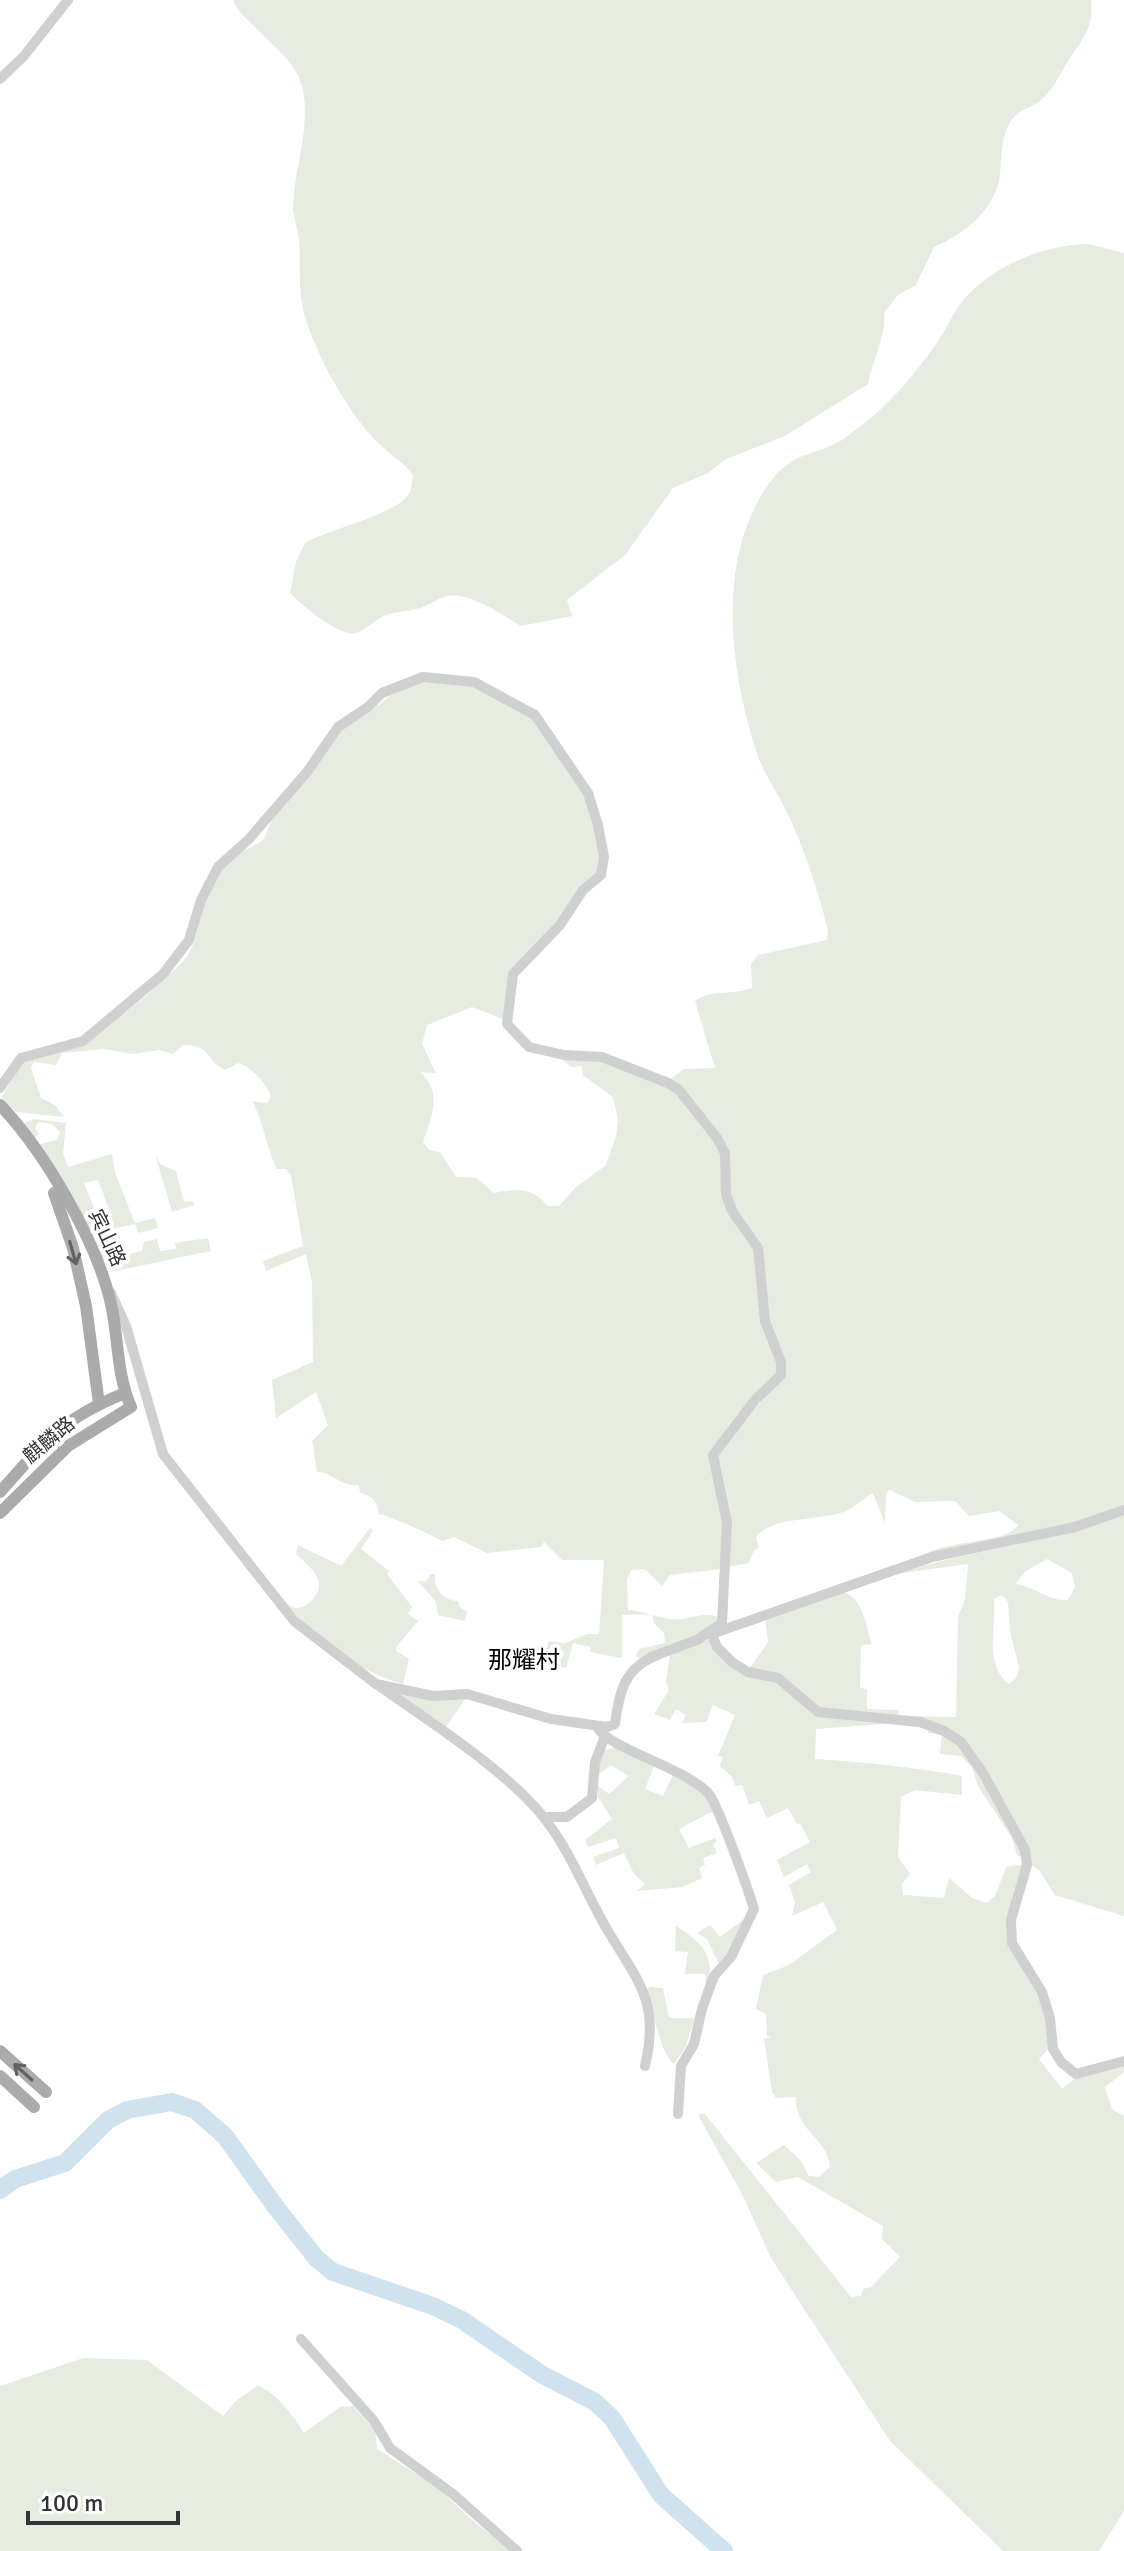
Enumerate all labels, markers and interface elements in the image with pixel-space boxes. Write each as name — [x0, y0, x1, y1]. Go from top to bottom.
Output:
street label: 宾山路 — [83, 1206, 131, 1270]
one-way arrow — [66, 1239, 81, 1265]
street label: 麒麟路 — [18, 1411, 80, 1469]
district label: 那耀村 — [488, 1645, 560, 1675]
one-way arrow — [13, 2062, 33, 2081]
scale bar — [28, 2475, 178, 2525]
text: 100 m — [40, 2488, 103, 2518]

